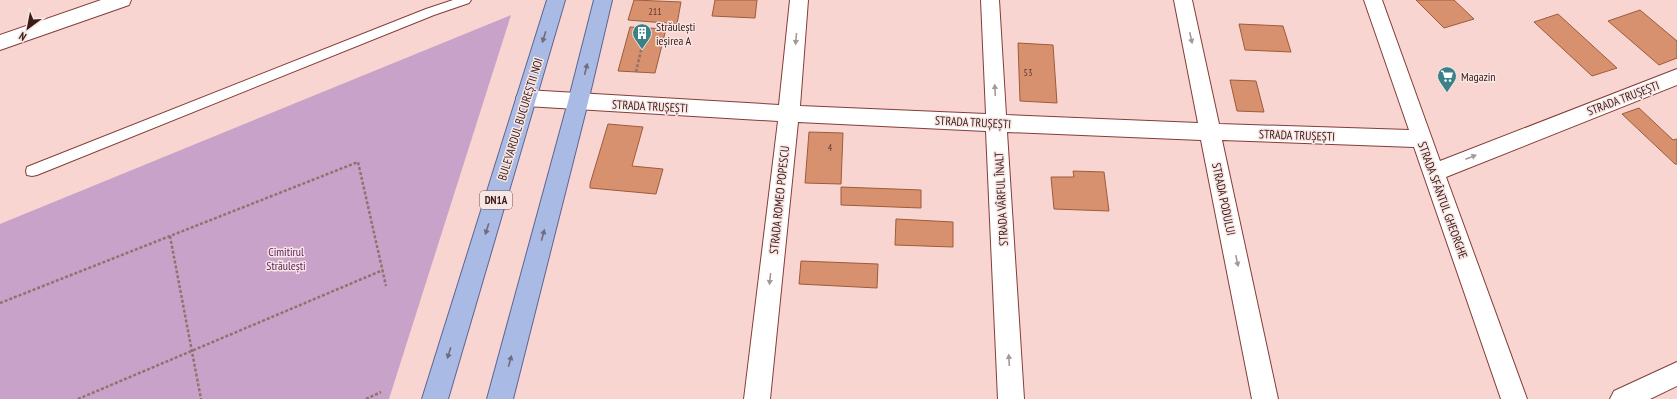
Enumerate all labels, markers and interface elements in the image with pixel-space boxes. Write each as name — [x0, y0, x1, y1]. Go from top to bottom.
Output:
house number: 211 — [648, 5, 662, 18]
north arrow — [8, 8, 48, 48]
place label: Străulești ieșirea A — [656, 19, 695, 48]
building icon: Străulești ieșirea A — [631, 22, 653, 50]
text: N — [16, 29, 29, 44]
one-way arrow — [541, 32, 547, 44]
one-way arrow — [1188, 32, 1194, 44]
one-way arrow — [792, 33, 799, 45]
street label: BULEVARDUL BUCUREȘTII NOI — [494, 56, 546, 182]
one-way arrow — [584, 63, 590, 75]
supermarket icon: Magazin — [1436, 65, 1458, 93]
house number: 53 — [1024, 66, 1033, 79]
place label: Magazin — [1461, 69, 1496, 84]
street label: STRADA TRUȘEȘTI — [1585, 77, 1661, 119]
one-way arrow — [992, 84, 999, 96]
street label: STRADA TRUȘEȘTI — [612, 97, 688, 115]
street label: STRADA TRUȘEȘTI — [935, 113, 1011, 131]
street label: STRADA TRUȘEȘTI — [1259, 126, 1335, 144]
street label: STRADA SFÂNTUL GHEORGHE — [1415, 139, 1471, 261]
house number: 4 — [828, 141, 833, 154]
street label: STRADA ROMEO POPESCU — [766, 145, 792, 255]
street label: STRADA VÂRFUL ÎNALT — [991, 151, 1011, 246]
one-way arrow — [1466, 154, 1478, 160]
street label: STRADA PODULUI — [1209, 161, 1239, 237]
road number: DN1A — [480, 191, 512, 209]
one-way arrow — [484, 223, 490, 235]
one-way arrow — [540, 229, 546, 242]
park label: Cimitirul Străulești — [266, 244, 306, 273]
one-way arrow — [1235, 255, 1241, 268]
one-way arrow — [767, 273, 773, 286]
one-way arrow — [446, 348, 452, 360]
one-way arrow — [1005, 354, 1012, 366]
one-way arrow — [507, 355, 513, 367]

